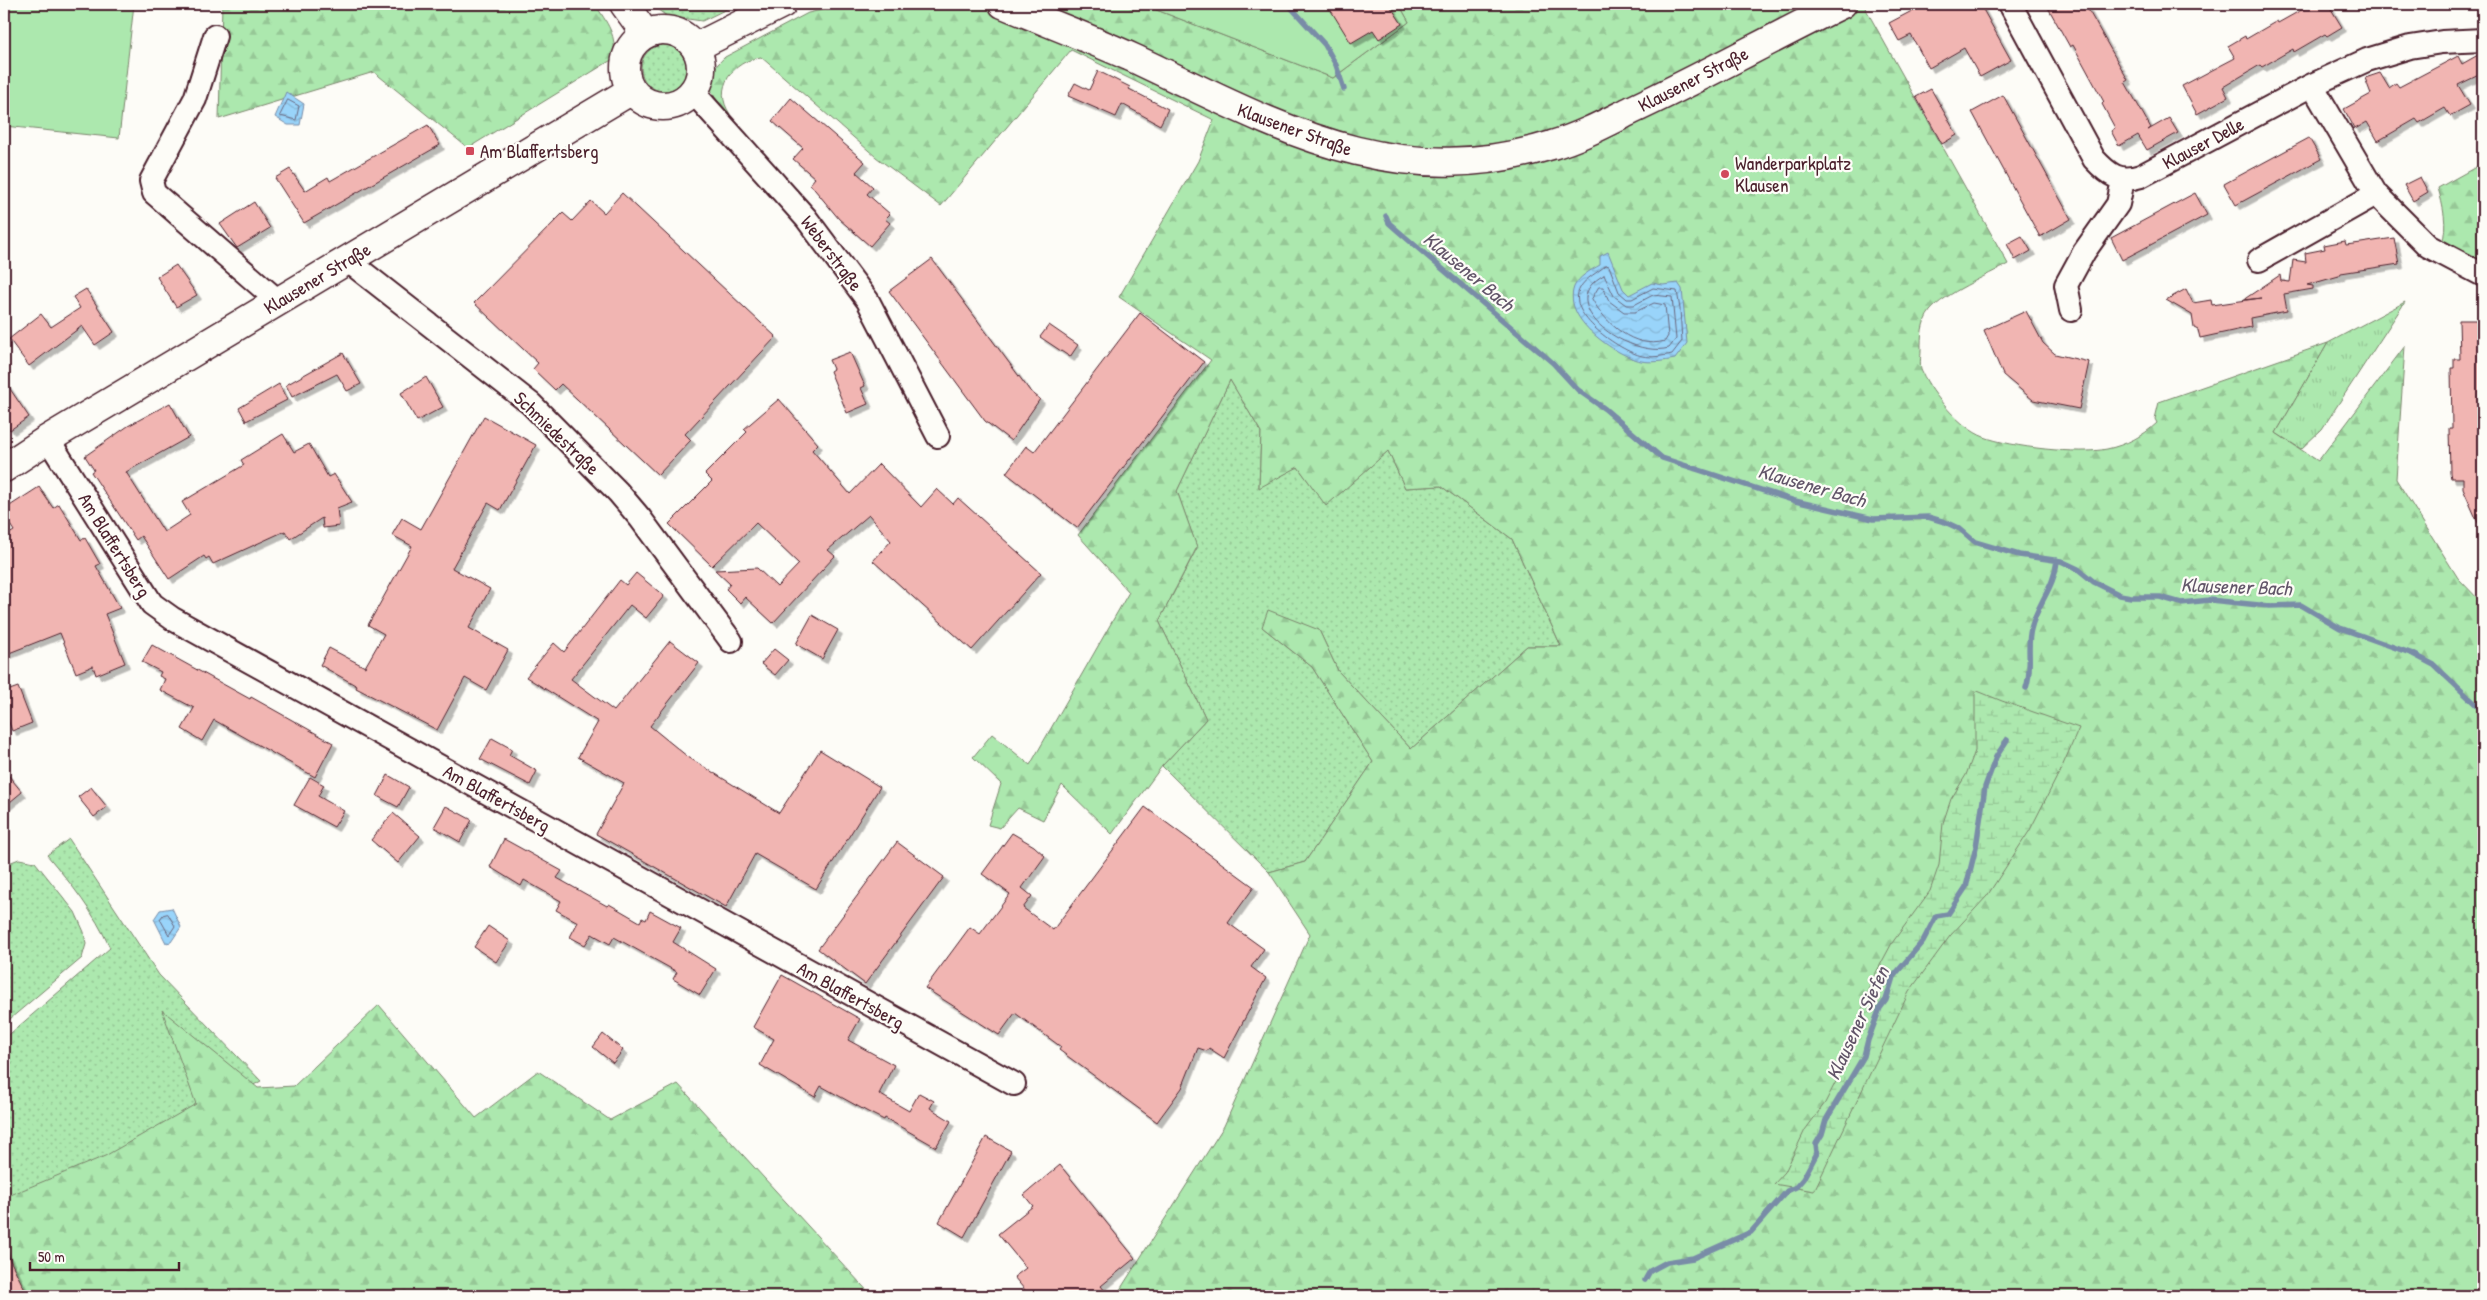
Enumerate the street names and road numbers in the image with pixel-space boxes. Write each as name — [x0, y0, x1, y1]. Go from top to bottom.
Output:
street label: Klausener Straße — [1633, 40, 1753, 118]
street label: Klausener Straße — [1234, 96, 1356, 162]
street label: Klauser Delle — [2158, 110, 2249, 175]
street label: Weberstraße — [795, 210, 869, 296]
street label: Klausener Straße — [259, 236, 376, 320]
street label: Schmiedestraße — [508, 385, 606, 481]
street label: Am Blaffertsberg — [73, 488, 157, 602]
street label: Am Blaffertsberg — [439, 758, 555, 838]
street label: Am Blaffertsberg — [793, 955, 909, 1035]

